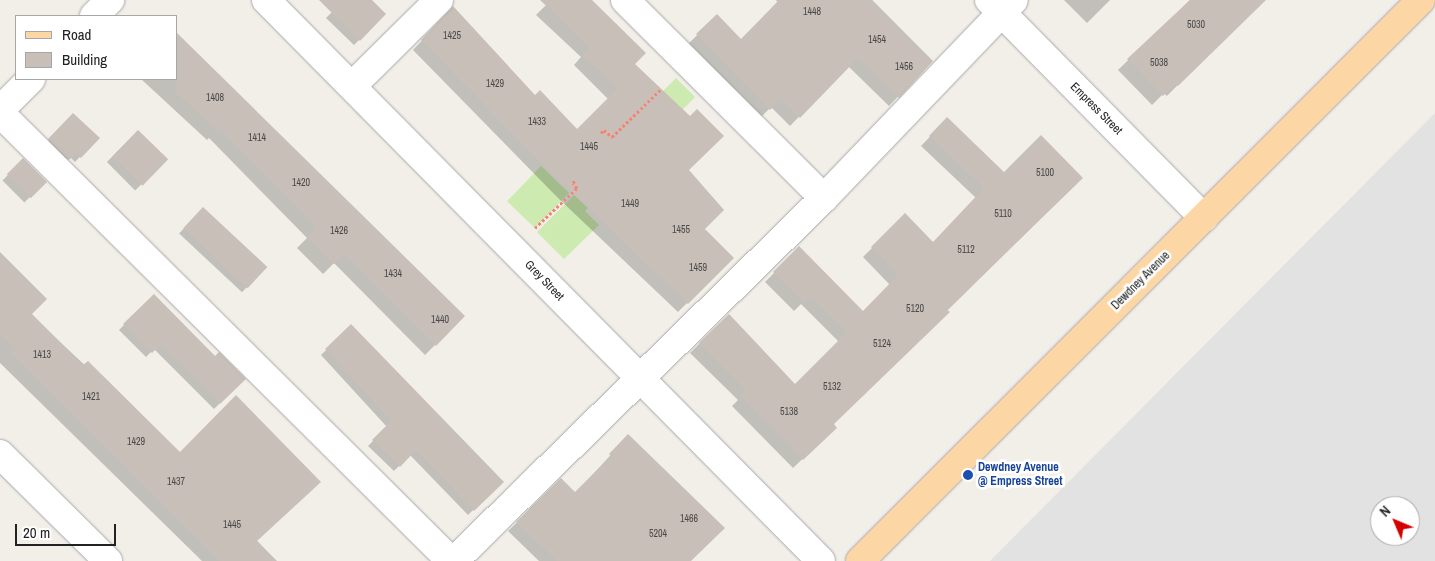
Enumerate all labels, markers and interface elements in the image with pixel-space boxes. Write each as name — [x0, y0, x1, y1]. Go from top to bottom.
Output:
house number: 1448 — [803, 6, 821, 18]
legend — [15, 15, 178, 80]
house number: 5030 — [1187, 19, 1205, 31]
text: Road — [62, 24, 91, 45]
house number: 1425 — [443, 30, 461, 42]
house number: 1454 — [868, 34, 886, 46]
text: Building — [62, 49, 107, 70]
house number: 5038 — [1150, 57, 1168, 69]
house number: 1456 — [895, 61, 913, 73]
house number: 1429 — [486, 78, 504, 90]
street label: Empress Street — [1067, 80, 1125, 138]
house number: 1408 — [206, 92, 224, 104]
house number: 1433 — [528, 116, 546, 128]
house number: 1414 — [248, 132, 266, 144]
house number: 1445 — [580, 141, 598, 153]
house number: 5100 — [1036, 167, 1054, 179]
house number: 1420 — [292, 177, 310, 189]
house number: 1449 — [621, 198, 639, 210]
house number: 5110 — [994, 208, 1012, 220]
house number: 1455 — [672, 224, 690, 236]
house number: 1426 — [330, 225, 348, 237]
house number: 5112 — [957, 244, 975, 256]
street label: Dewdney Avenue — [1109, 249, 1173, 313]
street label: Grey Street — [521, 258, 567, 304]
house number: 1459 — [689, 262, 707, 274]
house number: 1434 — [384, 268, 402, 280]
house number: 5120 — [906, 303, 924, 315]
house number: 1440 — [431, 314, 449, 326]
house number: 5124 — [873, 338, 891, 350]
house number: 1413 — [33, 349, 51, 361]
house number: 5132 — [823, 381, 841, 393]
house number: 1421 — [82, 391, 100, 403]
house number: 5138 — [780, 406, 798, 418]
house number: 1429 — [127, 436, 145, 448]
place label: Dewdney Avenue @ Empress Street — [978, 461, 1063, 489]
marker: Dewdney Avenue @ Empress Street — [962, 469, 974, 481]
house number: 1437 — [167, 476, 185, 488]
north arrow — [1370, 496, 1420, 546]
text: N — [1376, 502, 1394, 520]
house number: 1466 — [680, 513, 698, 525]
scale bar — [18, 514, 119, 546]
house number: 1445 — [223, 519, 241, 531]
text: 20 m — [23, 522, 50, 543]
house number: 5204 — [649, 528, 667, 540]

